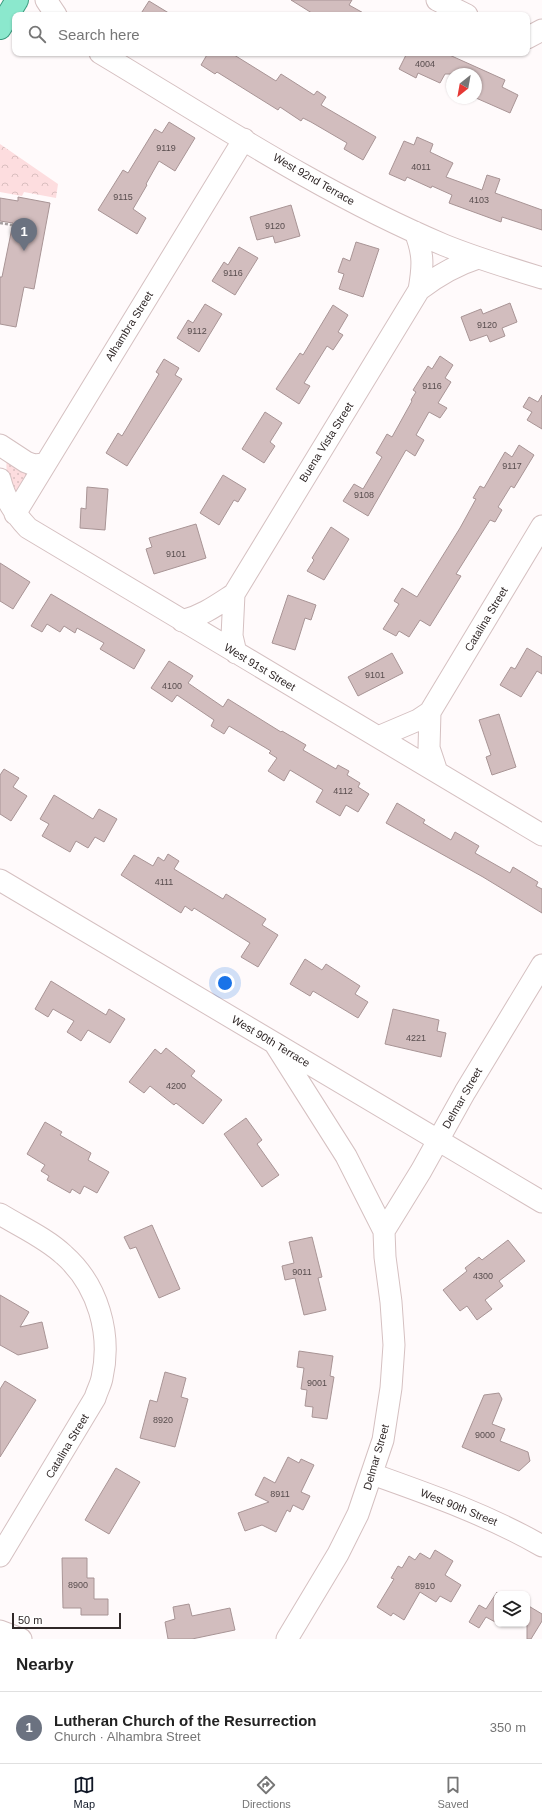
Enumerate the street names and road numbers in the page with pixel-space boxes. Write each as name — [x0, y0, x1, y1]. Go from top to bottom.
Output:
street label: West 92nd Terrace — [271, 151, 357, 207]
street label: Alhambra Street — [103, 289, 155, 363]
street label: Buena Vista Street — [297, 400, 355, 484]
street label: Catalina Street — [462, 585, 510, 653]
street label: West 91st Street — [222, 641, 298, 693]
street label: West 90th Terrace — [230, 1013, 312, 1069]
street label: Delmar Street — [440, 1066, 484, 1130]
street label: Catalina Street — [43, 1412, 91, 1480]
street label: Delmar Street — [361, 1423, 391, 1491]
street label: West 90th Street — [419, 1486, 499, 1528]

